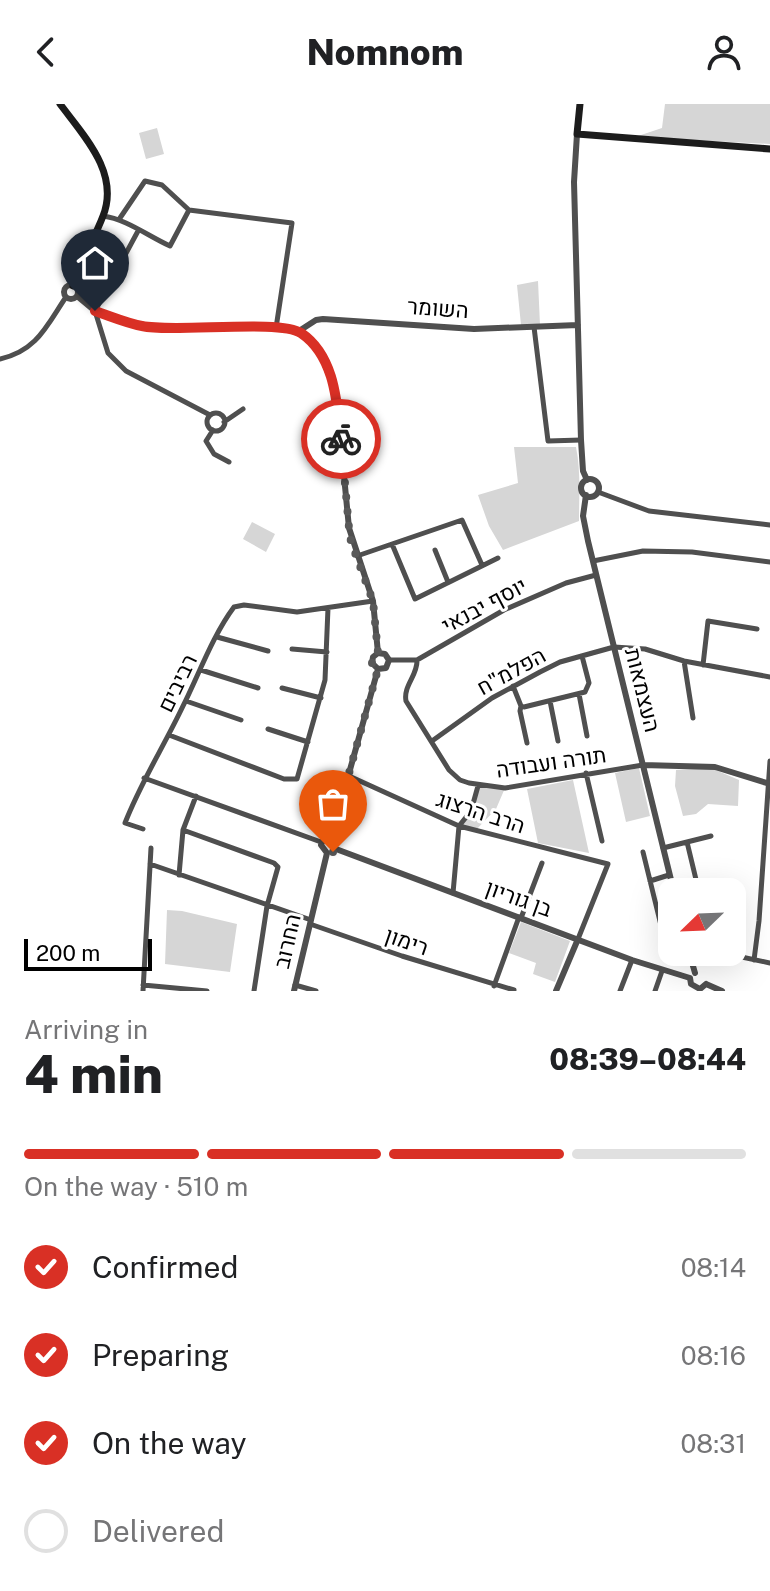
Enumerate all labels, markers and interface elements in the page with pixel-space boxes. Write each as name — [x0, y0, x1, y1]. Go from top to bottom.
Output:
icon: back — [24, 30, 68, 74]
icon: person — [702, 30, 746, 74]
text: Nomnom — [307, 31, 463, 73]
pin — [61, 229, 129, 311]
icon: home — [73, 241, 117, 285]
street label: השומר — [406, 293, 470, 323]
courier — [301, 399, 381, 479]
icon: bike — [319, 417, 363, 461]
street label: יוסף יבנאי — [437, 572, 531, 638]
street label: הפלמ"ח — [472, 642, 550, 700]
street label: העצמאות — [620, 645, 666, 735]
street label: רביבים — [152, 650, 202, 716]
street label: תורה ועבודה — [494, 741, 608, 783]
pin — [299, 770, 367, 852]
icon: bag — [311, 782, 355, 826]
street label: הרב הרצוג — [434, 786, 528, 838]
street label: בן גוריון — [482, 874, 556, 922]
north arrow — [658, 878, 746, 966]
map controls — [658, 878, 746, 966]
street label: החרוב — [268, 911, 306, 971]
street label: רימון — [382, 922, 432, 960]
scale bar — [24, 935, 152, 971]
text: 200 m — [36, 940, 100, 966]
text: Arriving in — [24, 1014, 148, 1045]
text: 08:39–08:44 — [549, 1041, 746, 1077]
text: 4 min — [24, 1044, 163, 1105]
text: On the way · 510 m — [24, 1171, 248, 1202]
icon: check — [24, 1245, 68, 1289]
text: Confirmed — [92, 1249, 238, 1285]
text: 08:14 — [681, 1252, 746, 1283]
icon: check — [24, 1333, 68, 1377]
text: Preparing — [92, 1337, 229, 1373]
text: 08:16 — [681, 1340, 746, 1371]
icon: check — [24, 1421, 68, 1465]
text: On the way — [92, 1425, 246, 1461]
text: 08:31 — [681, 1428, 746, 1459]
text: Delivered — [92, 1513, 224, 1549]

